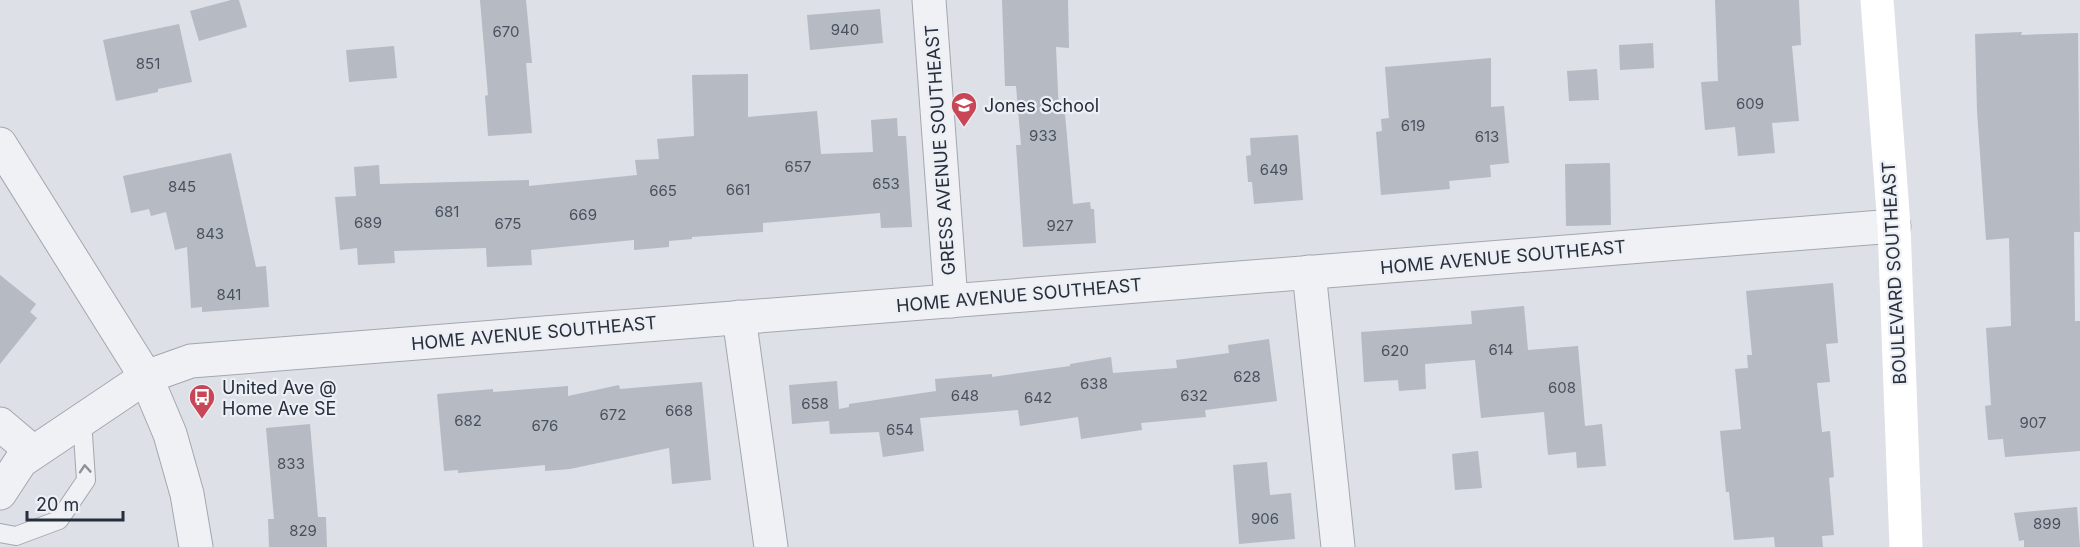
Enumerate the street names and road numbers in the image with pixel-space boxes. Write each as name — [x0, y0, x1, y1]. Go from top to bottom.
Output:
street label: GRESS AVENUE SOUTHEAST — [921, 24, 959, 276]
street label: BOULEVARD SOUTHEAST — [1878, 161, 1910, 385]
street label: HOME AVENUE SOUTHEAST — [1379, 236, 1627, 278]
street label: HOME AVENUE SOUTHEAST — [895, 274, 1143, 316]
street label: HOME AVENUE SOUTHEAST — [410, 312, 658, 354]

